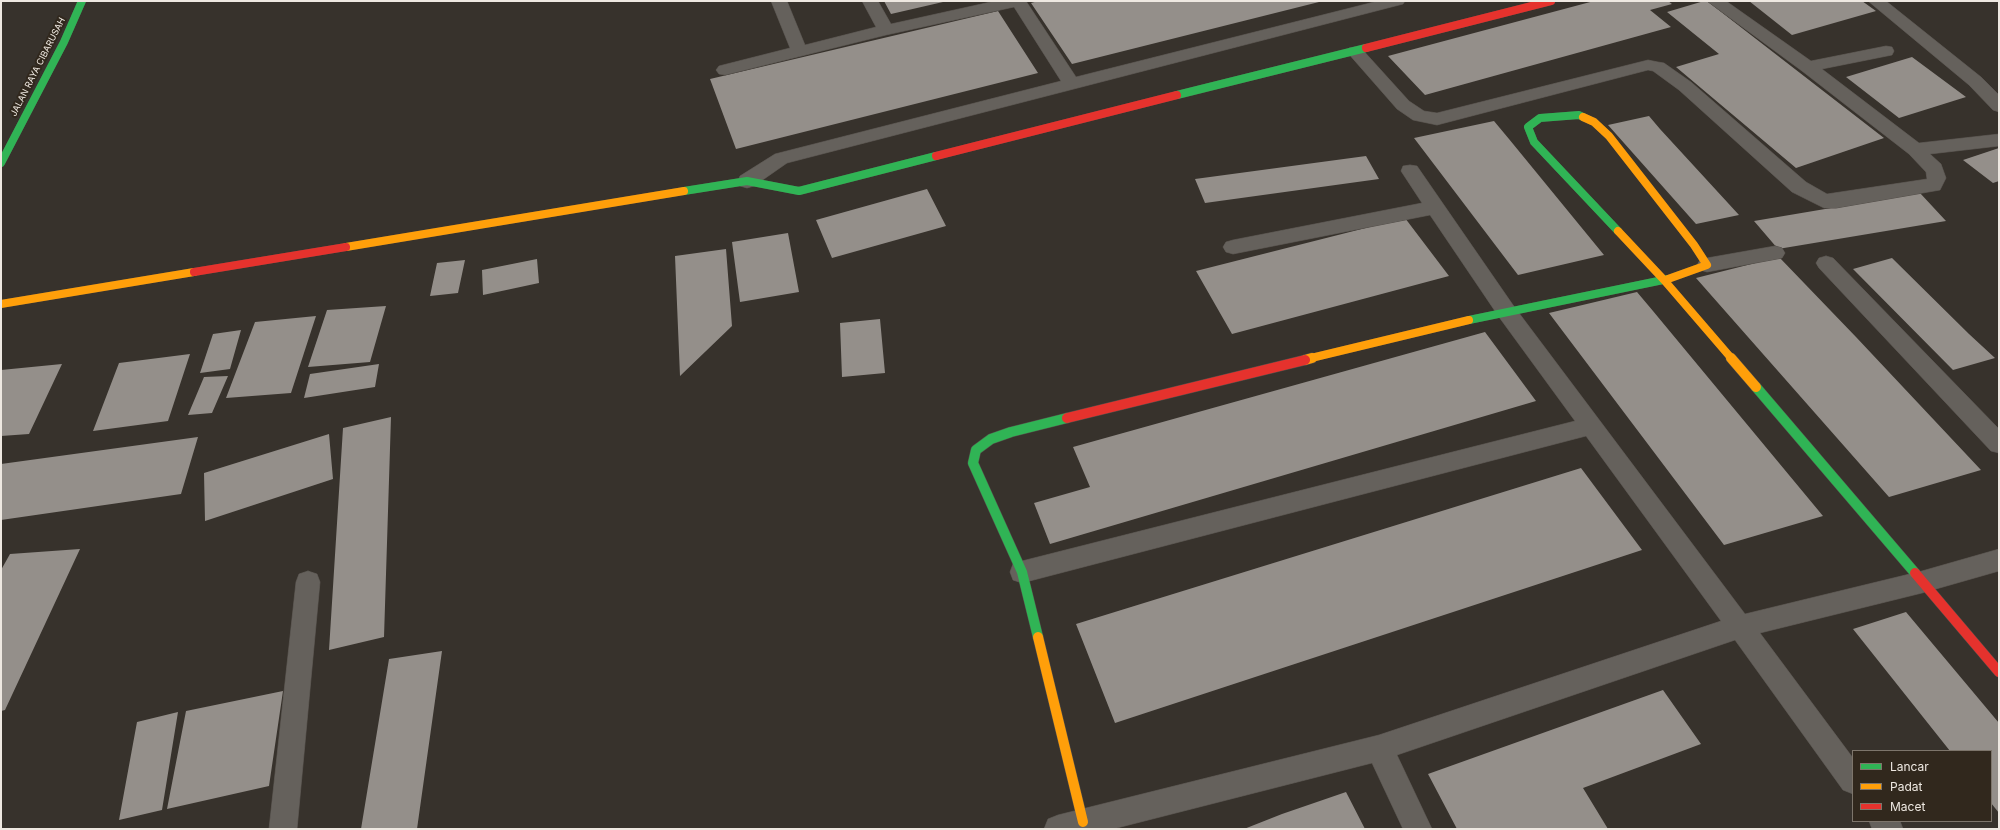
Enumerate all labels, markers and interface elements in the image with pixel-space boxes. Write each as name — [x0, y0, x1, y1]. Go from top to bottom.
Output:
street label: JALAN RAYA CIBARUSAH — [8, 16, 68, 118]
legend — [1852, 750, 1992, 822]
text: Lancar — [1890, 759, 1929, 774]
text: Padat — [1890, 779, 1922, 794]
text: Macet — [1890, 799, 1925, 814]

